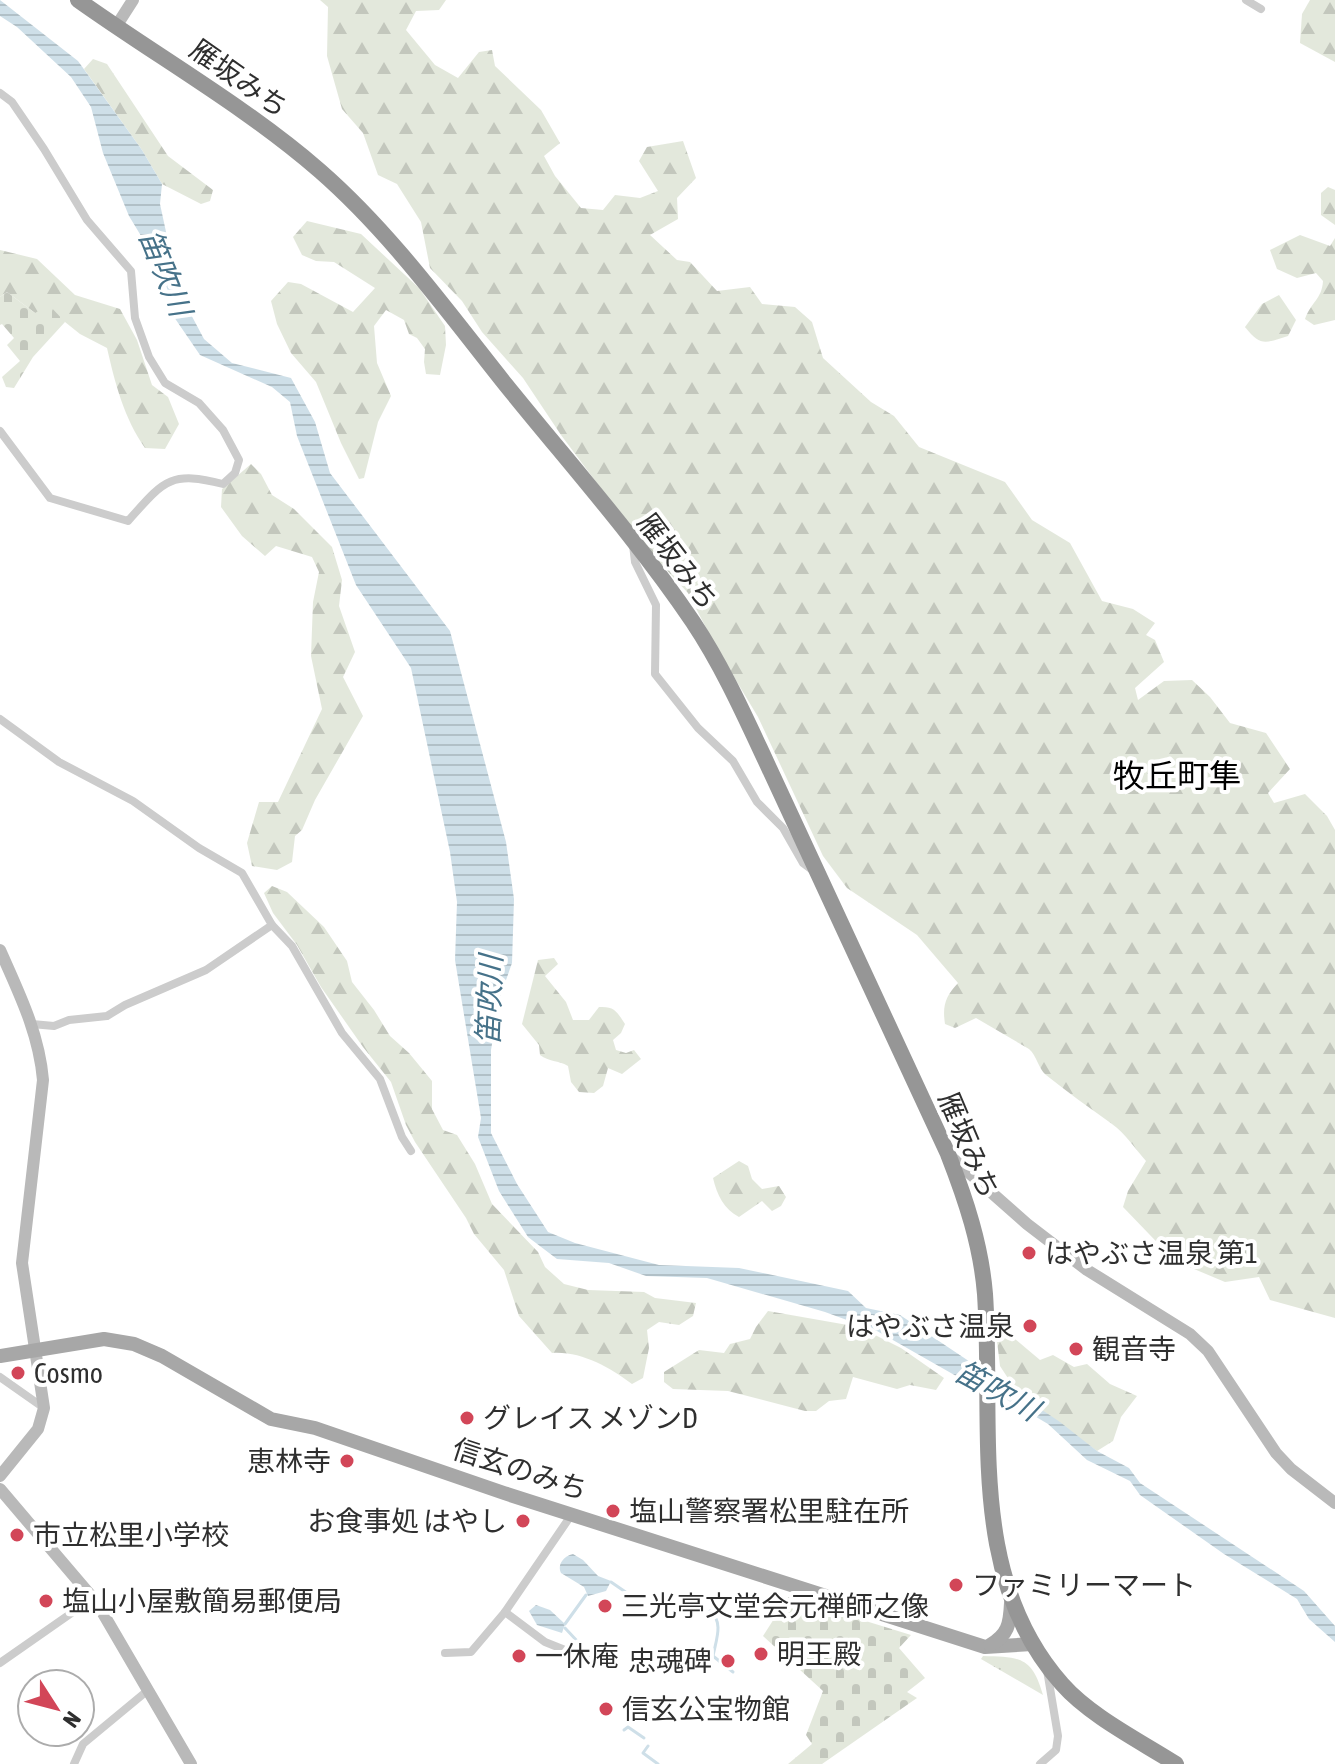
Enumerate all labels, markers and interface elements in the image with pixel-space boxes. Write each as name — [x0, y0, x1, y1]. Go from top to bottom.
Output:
street label: 雁坂みち — [184, 33, 294, 123]
water label: 笛吹川 — [133, 225, 200, 323]
street label: 雁坂みち — [632, 507, 724, 615]
district label: 牧丘町隼 — [1113, 757, 1241, 794]
water label: 笛吹川 — [470, 951, 508, 1046]
street label: 雁坂みち — [932, 1087, 1006, 1203]
place label: はやぶさ温泉 第1 — [1045, 1237, 1258, 1269]
marker: はやぶさ温泉 第1 — [1020, 1244, 1038, 1262]
place label: はやぶさ温泉 — [846, 1310, 1014, 1342]
marker: はやぶさ温泉 — [1021, 1317, 1039, 1335]
place label: 観音寺 — [1092, 1333, 1176, 1365]
marker: 観音寺 — [1067, 1340, 1085, 1358]
water label: 笛吹川 — [950, 1353, 1048, 1428]
place label: Cosmo — [34, 1357, 103, 1389]
marker: Cosmo — [9, 1364, 27, 1382]
place label: グレイス メゾンD — [483, 1402, 698, 1434]
marker: グレイス メゾンD — [458, 1409, 476, 1427]
street label: 信玄のみち — [448, 1432, 592, 1506]
place label: 恵林寺 — [247, 1445, 331, 1477]
marker: 恵林寺 — [338, 1452, 356, 1470]
place label: 塩山警察署松里駐在所 — [629, 1495, 909, 1527]
marker: 塩山警察署松里駐在所 — [604, 1502, 622, 1520]
place label: お食事処 はやし — [307, 1505, 507, 1537]
marker: お食事処 はやし — [514, 1512, 532, 1530]
place label: 市立松里小学校 — [33, 1519, 229, 1551]
marker: 市立松里小学校 — [8, 1526, 26, 1544]
place label: ファミリーマート — [972, 1569, 1196, 1601]
marker: ファミリーマート — [947, 1576, 965, 1594]
place label: 塩山小屋敷簡易郵便局 — [62, 1585, 342, 1617]
place label: 三光亭文堂会元禅師之像 — [621, 1590, 929, 1622]
marker: 塩山小屋敷簡易郵便局 — [37, 1592, 55, 1610]
marker: 三光亭文堂会元禅師之像 — [596, 1597, 614, 1615]
place label: 明王殿 — [777, 1638, 861, 1670]
place label: 一休庵 — [535, 1640, 619, 1672]
place label: 忠魂碑 — [628, 1645, 712, 1677]
marker: 明王殿 — [752, 1645, 770, 1663]
marker: 一休庵 — [510, 1647, 528, 1665]
marker: 忠魂碑 — [719, 1652, 737, 1670]
north arrow — [16, 1668, 96, 1748]
place label: 信玄公宝物館 — [622, 1693, 790, 1725]
marker: 信玄公宝物館 — [597, 1700, 615, 1718]
text: N — [58, 1707, 87, 1733]

